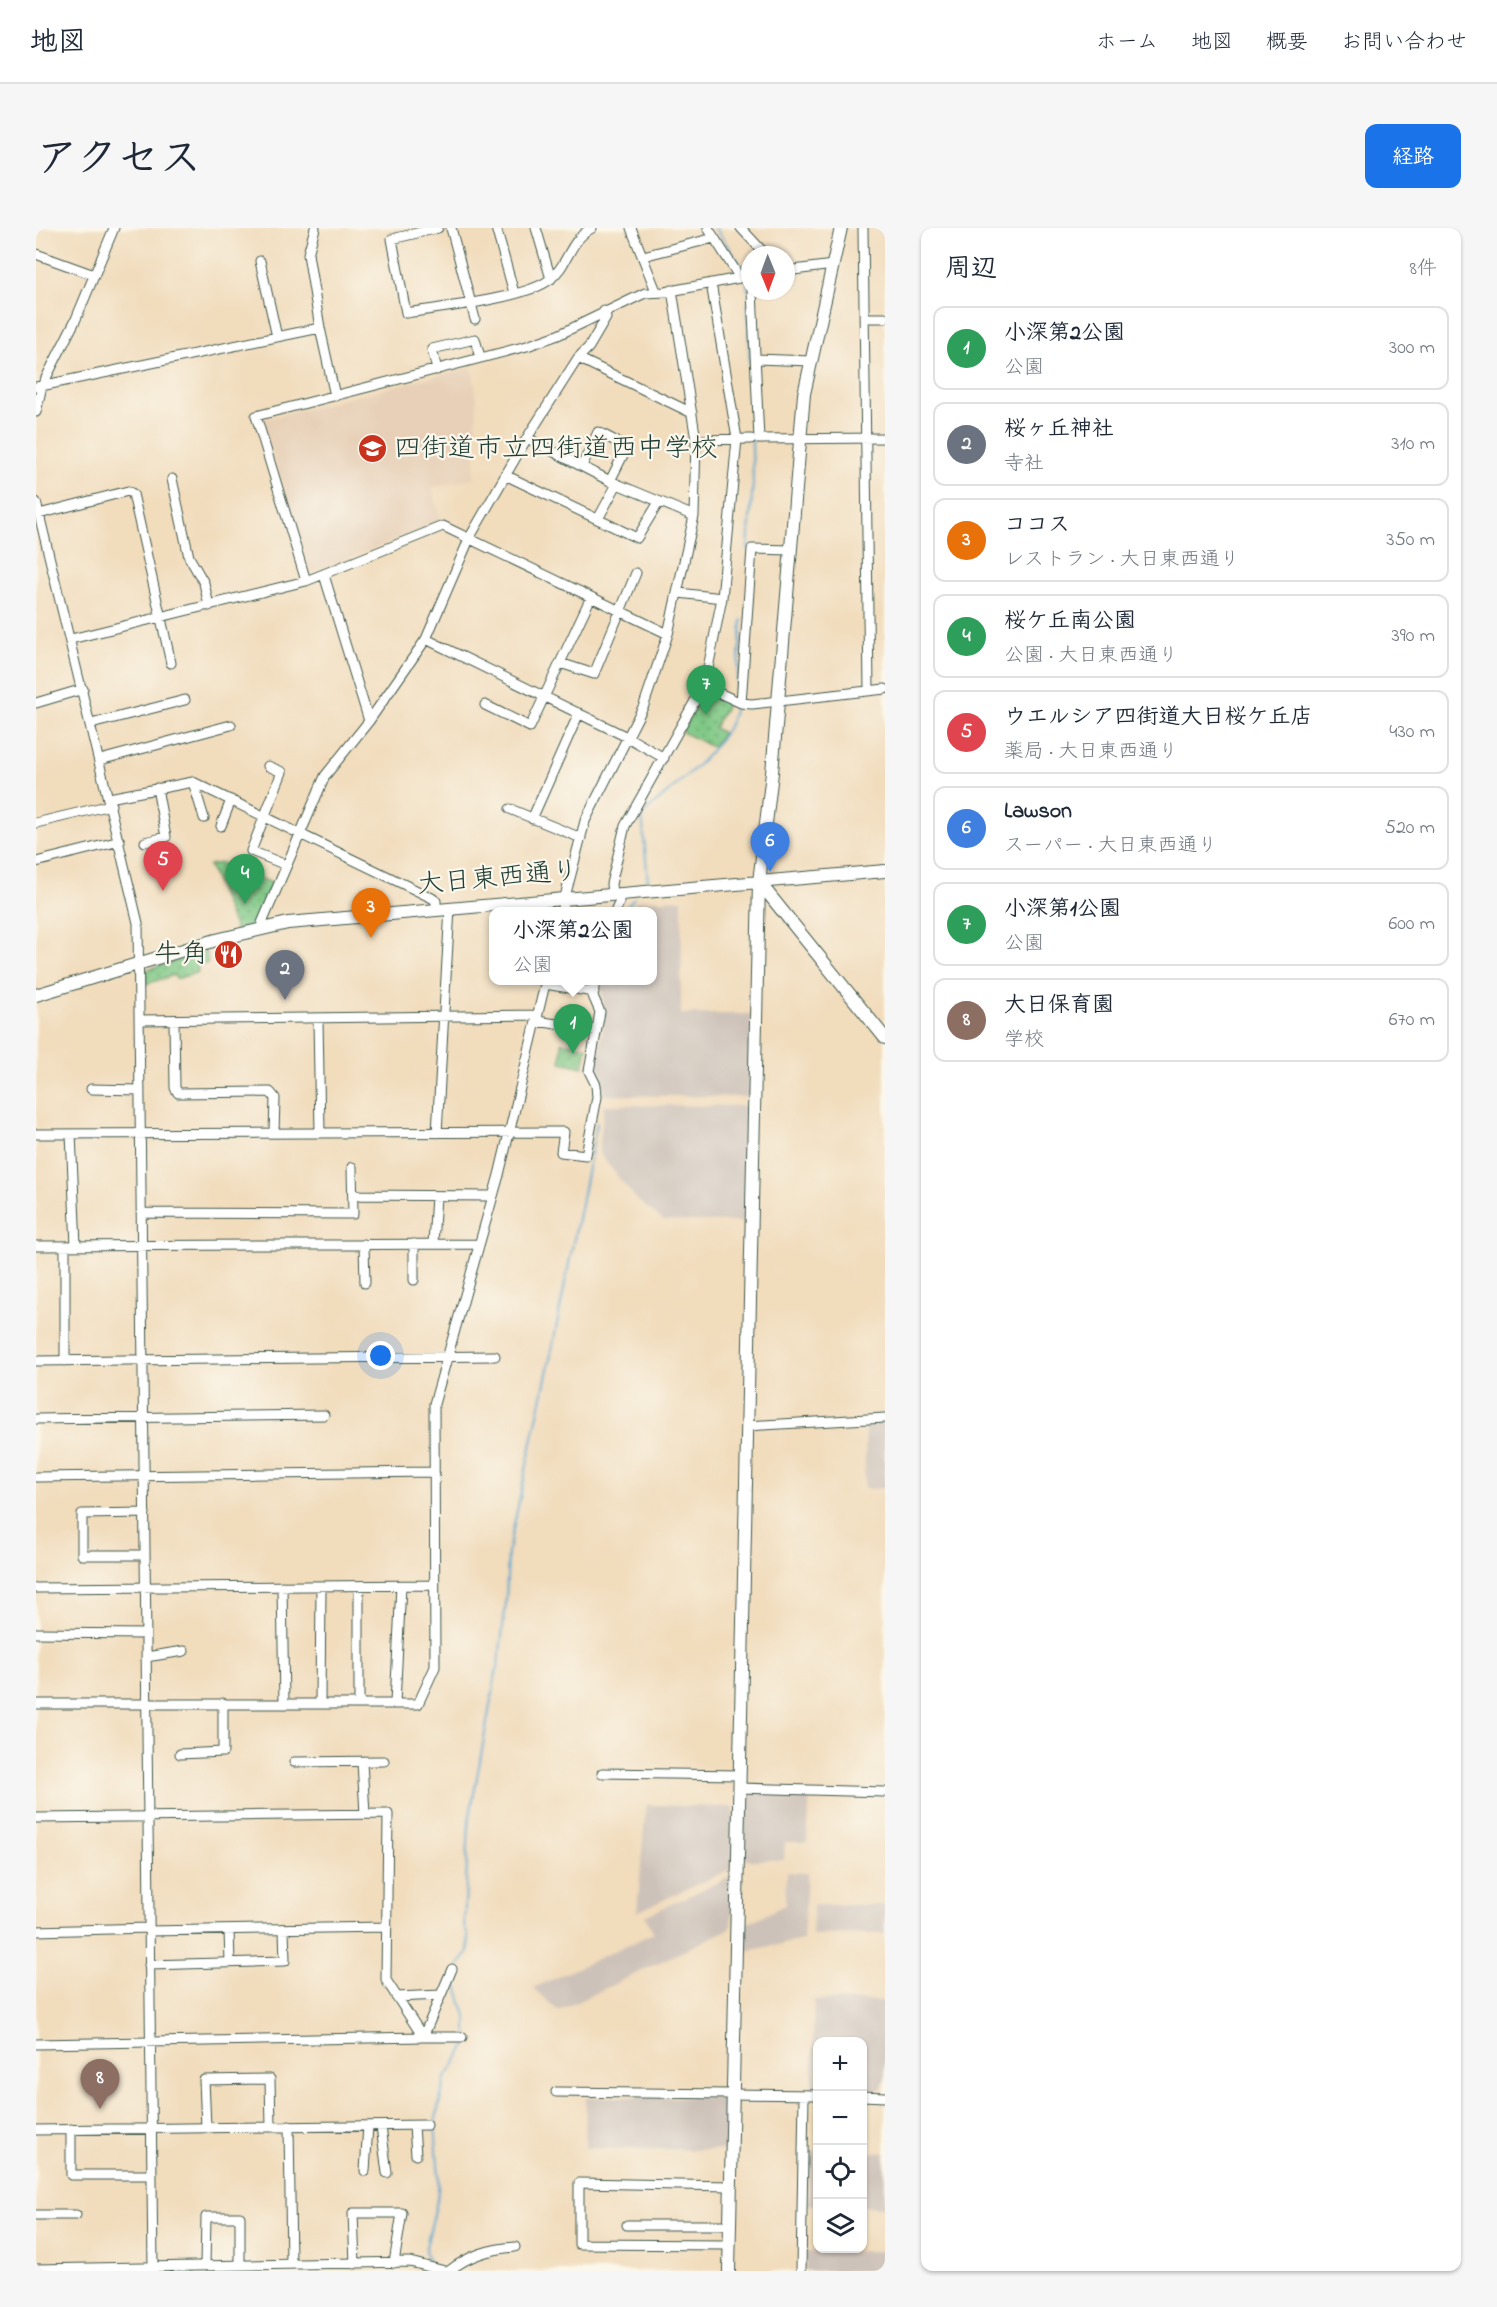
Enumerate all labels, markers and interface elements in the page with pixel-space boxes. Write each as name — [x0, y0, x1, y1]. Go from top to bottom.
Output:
text: 地図 — [30, 23, 86, 64]
text: ホーム — [1096, 28, 1158, 58]
text: 地図 — [1191, 28, 1233, 58]
text: 概要 — [1266, 28, 1308, 58]
text: お問い合わせ — [1341, 28, 1467, 58]
button: 経路 — [1365, 124, 1461, 188]
text: アクセス — [36, 130, 201, 191]
north arrow — [741, 246, 795, 300]
text: 周辺 — [945, 251, 997, 289]
text: 8件 — [1410, 255, 1437, 284]
text: 小深第2公園 — [1004, 318, 1125, 350]
text: 1 — [963, 334, 970, 363]
text: 300 m — [1389, 334, 1435, 363]
text: 公園 — [1004, 354, 1044, 383]
text: 桜ヶ丘神社 — [1004, 414, 1114, 446]
place label: 四街道市立四街道西中学校 — [394, 430, 718, 469]
text: 2 — [962, 430, 971, 459]
text: 310 m — [1391, 430, 1435, 459]
school or university icon: 四街道市立四街道西中学校 — [357, 433, 389, 465]
text: 寺社 — [1004, 450, 1044, 479]
text: ココス — [1004, 510, 1070, 542]
text: 3 — [962, 526, 971, 555]
text: 350 m — [1386, 526, 1435, 555]
text: レストラン · 大日東西通り — [1004, 546, 1240, 575]
text: 桜ケ丘南公園 — [1004, 606, 1136, 638]
text: 4 — [962, 622, 971, 651]
text: 390 m — [1392, 622, 1435, 651]
text: 公園 · 大日東西通り — [1004, 642, 1178, 671]
pin: 7 — [686, 666, 726, 715]
text: ウエルシア四街道大日桜ケ丘店 — [1004, 702, 1312, 734]
text: 5 — [961, 718, 972, 747]
text: 430 m — [1389, 718, 1435, 747]
text: 薬局 · 大日東西通り — [1004, 738, 1178, 767]
text: Lawson — [1004, 796, 1072, 828]
text: 6 — [962, 814, 971, 843]
text: 520 m — [1384, 814, 1435, 843]
pin: 6 — [750, 822, 790, 872]
text: スーパー · 大日東西通り — [1004, 832, 1217, 861]
pin: 5 — [144, 842, 182, 891]
street label: 大日東西通り — [416, 853, 580, 905]
pin: 4 — [226, 854, 264, 904]
pin: 3 — [352, 888, 390, 938]
text: 小深第1公園 — [1004, 894, 1121, 926]
popup — [489, 907, 657, 985]
text: 7 — [962, 910, 971, 939]
text: 600 m — [1388, 910, 1435, 939]
text: 小深第2公園 — [513, 916, 633, 948]
text: 公園 — [1004, 930, 1044, 959]
place label: 牛角 — [154, 936, 208, 975]
restaurant icon: 牛角 — [213, 939, 245, 971]
pin: 2 — [266, 950, 304, 1000]
text: 公園 — [513, 952, 553, 981]
text: 大日保育園 — [1004, 990, 1114, 1022]
pin: 1 — [554, 1004, 592, 1054]
text: 8 — [963, 1006, 970, 1035]
text: 670 m — [1389, 1006, 1435, 1035]
text: 学校 — [1004, 1026, 1044, 1055]
your location — [366, 1341, 395, 1370]
map controls — [813, 2037, 867, 2253]
button: + — [813, 2037, 867, 2091]
pin: 8 — [80, 2060, 120, 2109]
button: − — [813, 2091, 867, 2145]
button: locate — [813, 2145, 867, 2199]
button: layers — [813, 2199, 867, 2253]

